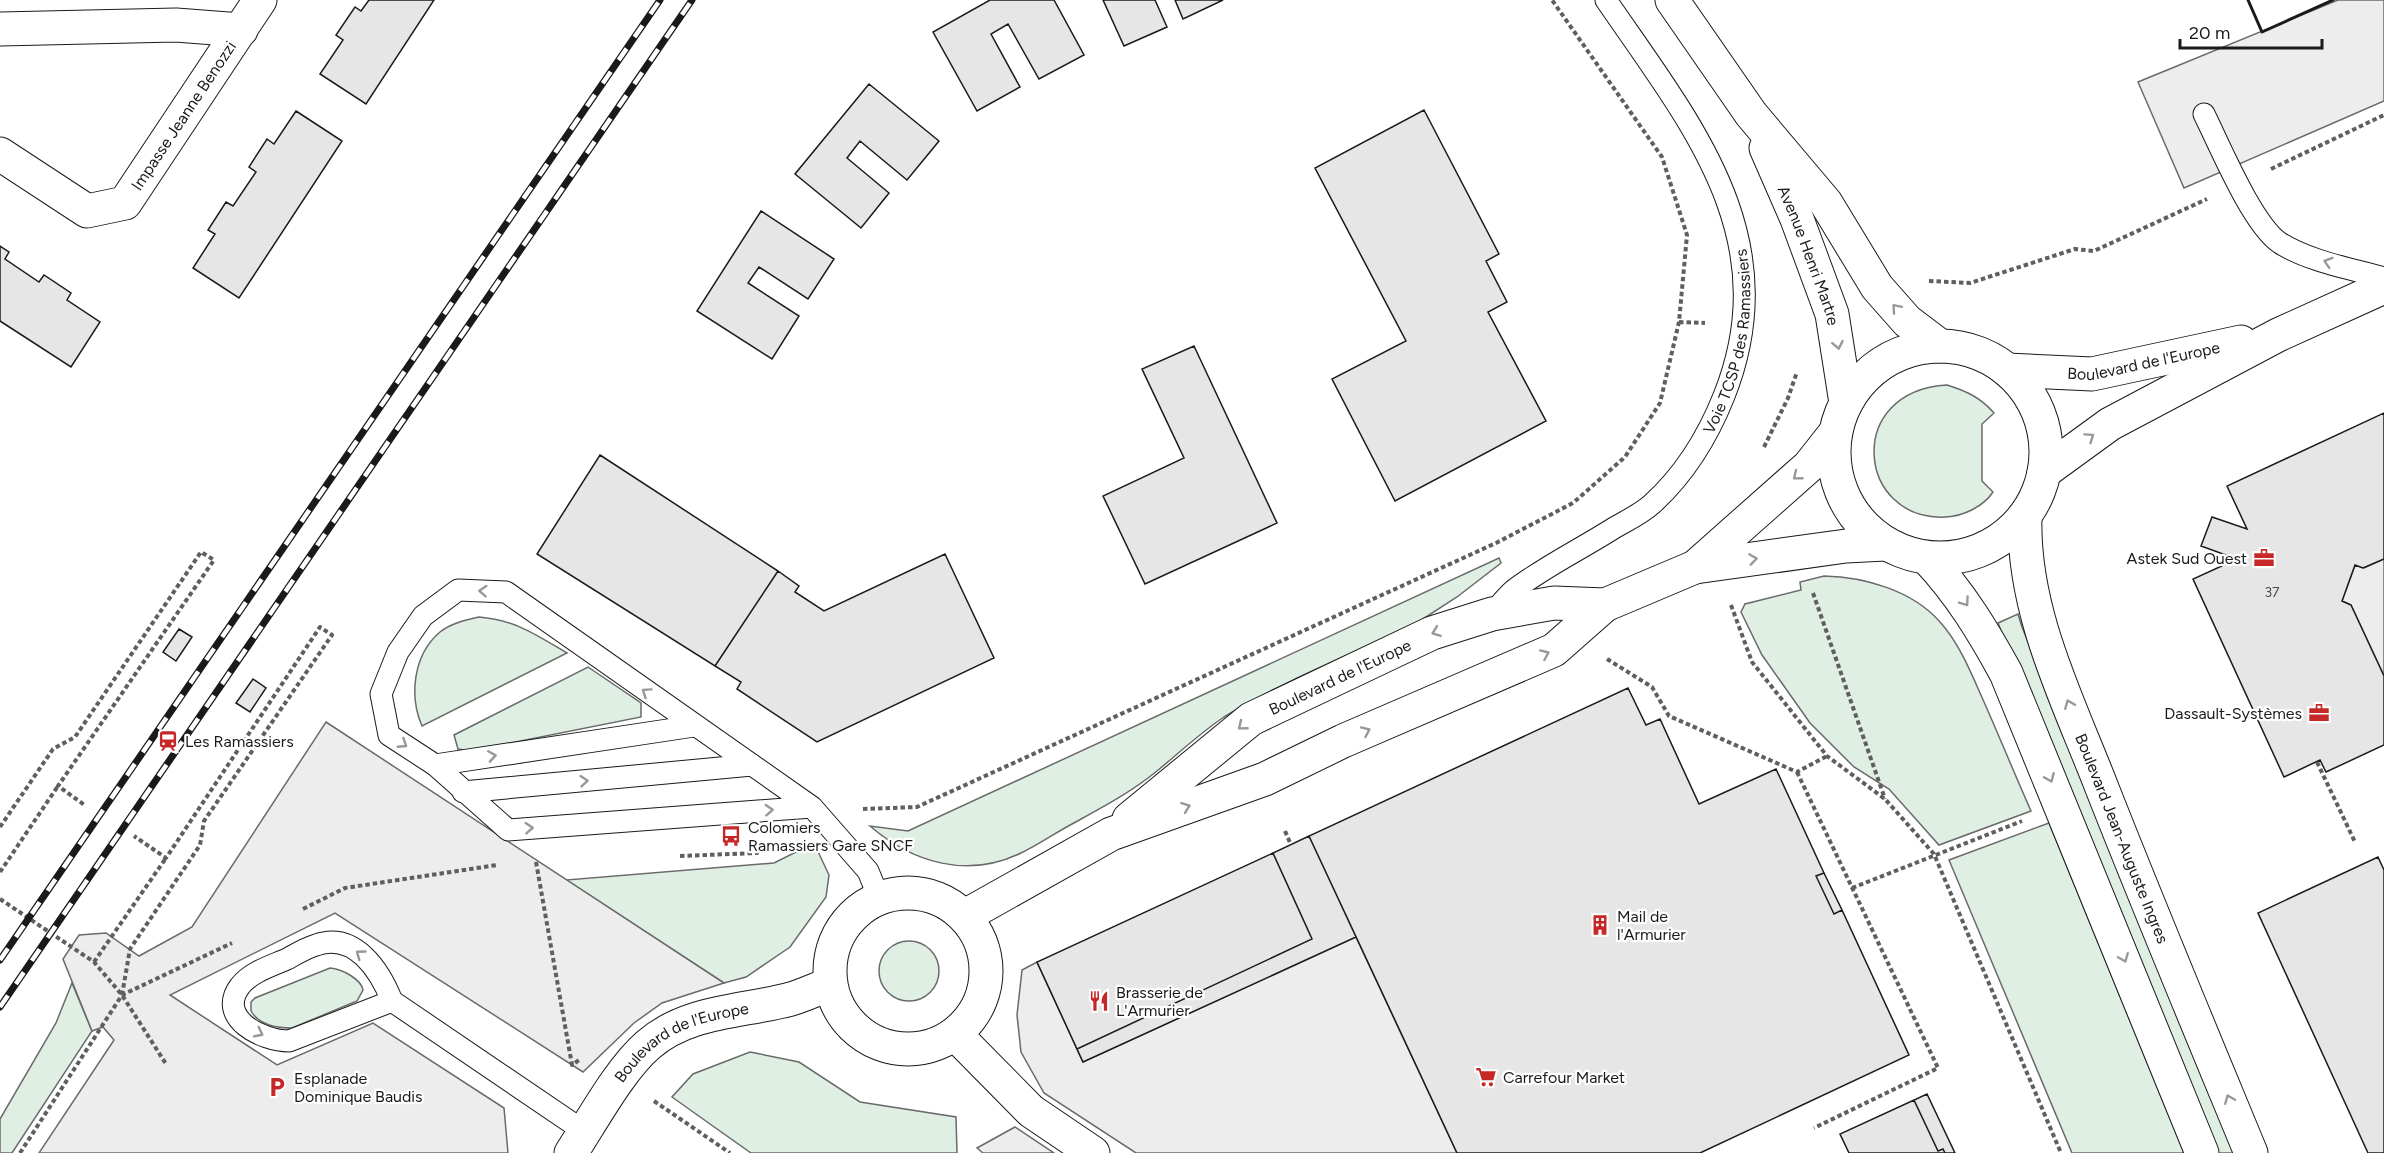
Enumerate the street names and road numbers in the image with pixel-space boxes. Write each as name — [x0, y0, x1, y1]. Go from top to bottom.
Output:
street label: Impasse Jeanne Benozzi — [127, 37, 240, 194]
street label: Avenue Henri Martre — [1774, 183, 1843, 327]
street label: Voie TCSP des Ramassiers — [1699, 248, 1754, 437]
street label: Boulevard de l'Europe — [2067, 337, 2222, 384]
street label: Boulevard de l'Europe — [1266, 635, 1414, 719]
street label: Boulevard Jean-Auguste Ingres — [2071, 731, 2173, 946]
street label: Boulevard de l'Europe — [610, 998, 750, 1086]

